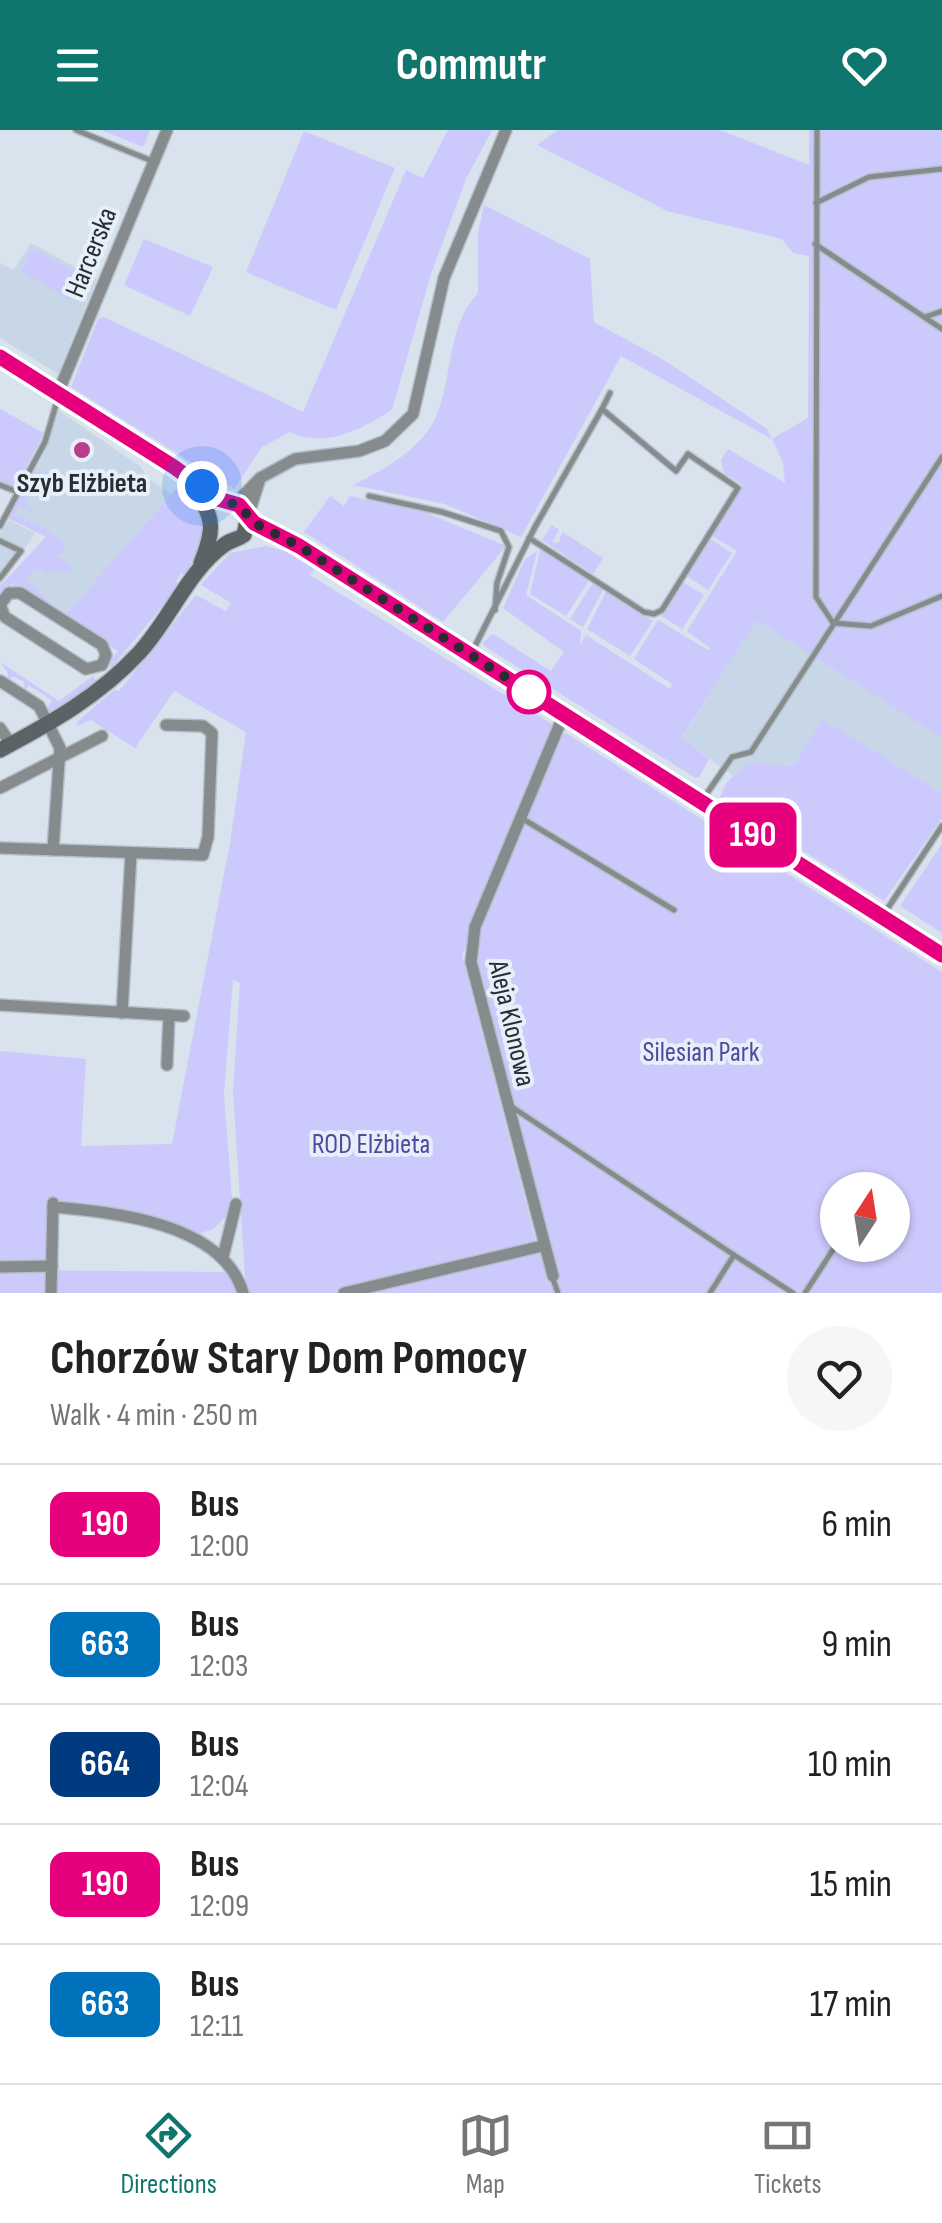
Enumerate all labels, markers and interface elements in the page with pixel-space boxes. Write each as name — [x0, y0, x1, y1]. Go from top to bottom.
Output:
icon: menu — [50, 38, 105, 93]
text: Commutr — [396, 38, 546, 93]
icon: heart — [837, 38, 892, 93]
street label: Harcerska — [58, 203, 124, 302]
marker: Szyb Elżbieta — [71, 439, 93, 461]
your location — [177, 461, 227, 511]
place label: Szyb Elżbieta — [17, 467, 147, 500]
unlabelled marker — [508, 671, 550, 713]
line badge: 190 — [696, 802, 810, 868]
text: 190 — [730, 814, 776, 857]
street label: Aleja Klonowa — [481, 956, 542, 1090]
park label: Silesian Park — [642, 1036, 760, 1069]
park label: ROD Elżbieta — [312, 1128, 430, 1161]
north arrow — [820, 1172, 910, 1262]
map controls — [820, 1172, 910, 1262]
button: heart — [787, 1326, 892, 1431]
text: Chorzów Stary Dom Pomocy — [50, 1330, 527, 1387]
text: Walk · 4 min · 250 m — [50, 1396, 258, 1435]
text: Bus — [190, 1482, 239, 1527]
text: 6 min — [822, 1502, 892, 1547]
text: 190 — [82, 1503, 128, 1546]
text: 12:00 — [190, 1527, 249, 1566]
text: Bus — [190, 1602, 239, 1647]
text: 9 min — [821, 1622, 892, 1667]
text: 663 — [81, 1623, 129, 1666]
text: 12:03 — [190, 1647, 248, 1686]
text: Bus — [190, 1722, 239, 1767]
text: 10 min — [808, 1742, 892, 1787]
text: 664 — [80, 1743, 130, 1786]
text: 12:04 — [190, 1767, 248, 1806]
text: Bus — [190, 1842, 239, 1887]
text: 15 min — [810, 1862, 892, 1907]
text: 190 — [82, 1863, 128, 1906]
text: 12:09 — [190, 1887, 249, 1926]
text: Bus — [190, 1962, 239, 2007]
text: 17 min — [810, 1982, 892, 2027]
text: 663 — [81, 1983, 129, 2026]
text: 12:11 — [190, 2007, 243, 2046]
tab: Directions — [121, 2108, 217, 2201]
tab: Map — [458, 2108, 513, 2201]
tab: Tickets — [754, 2108, 821, 2201]

